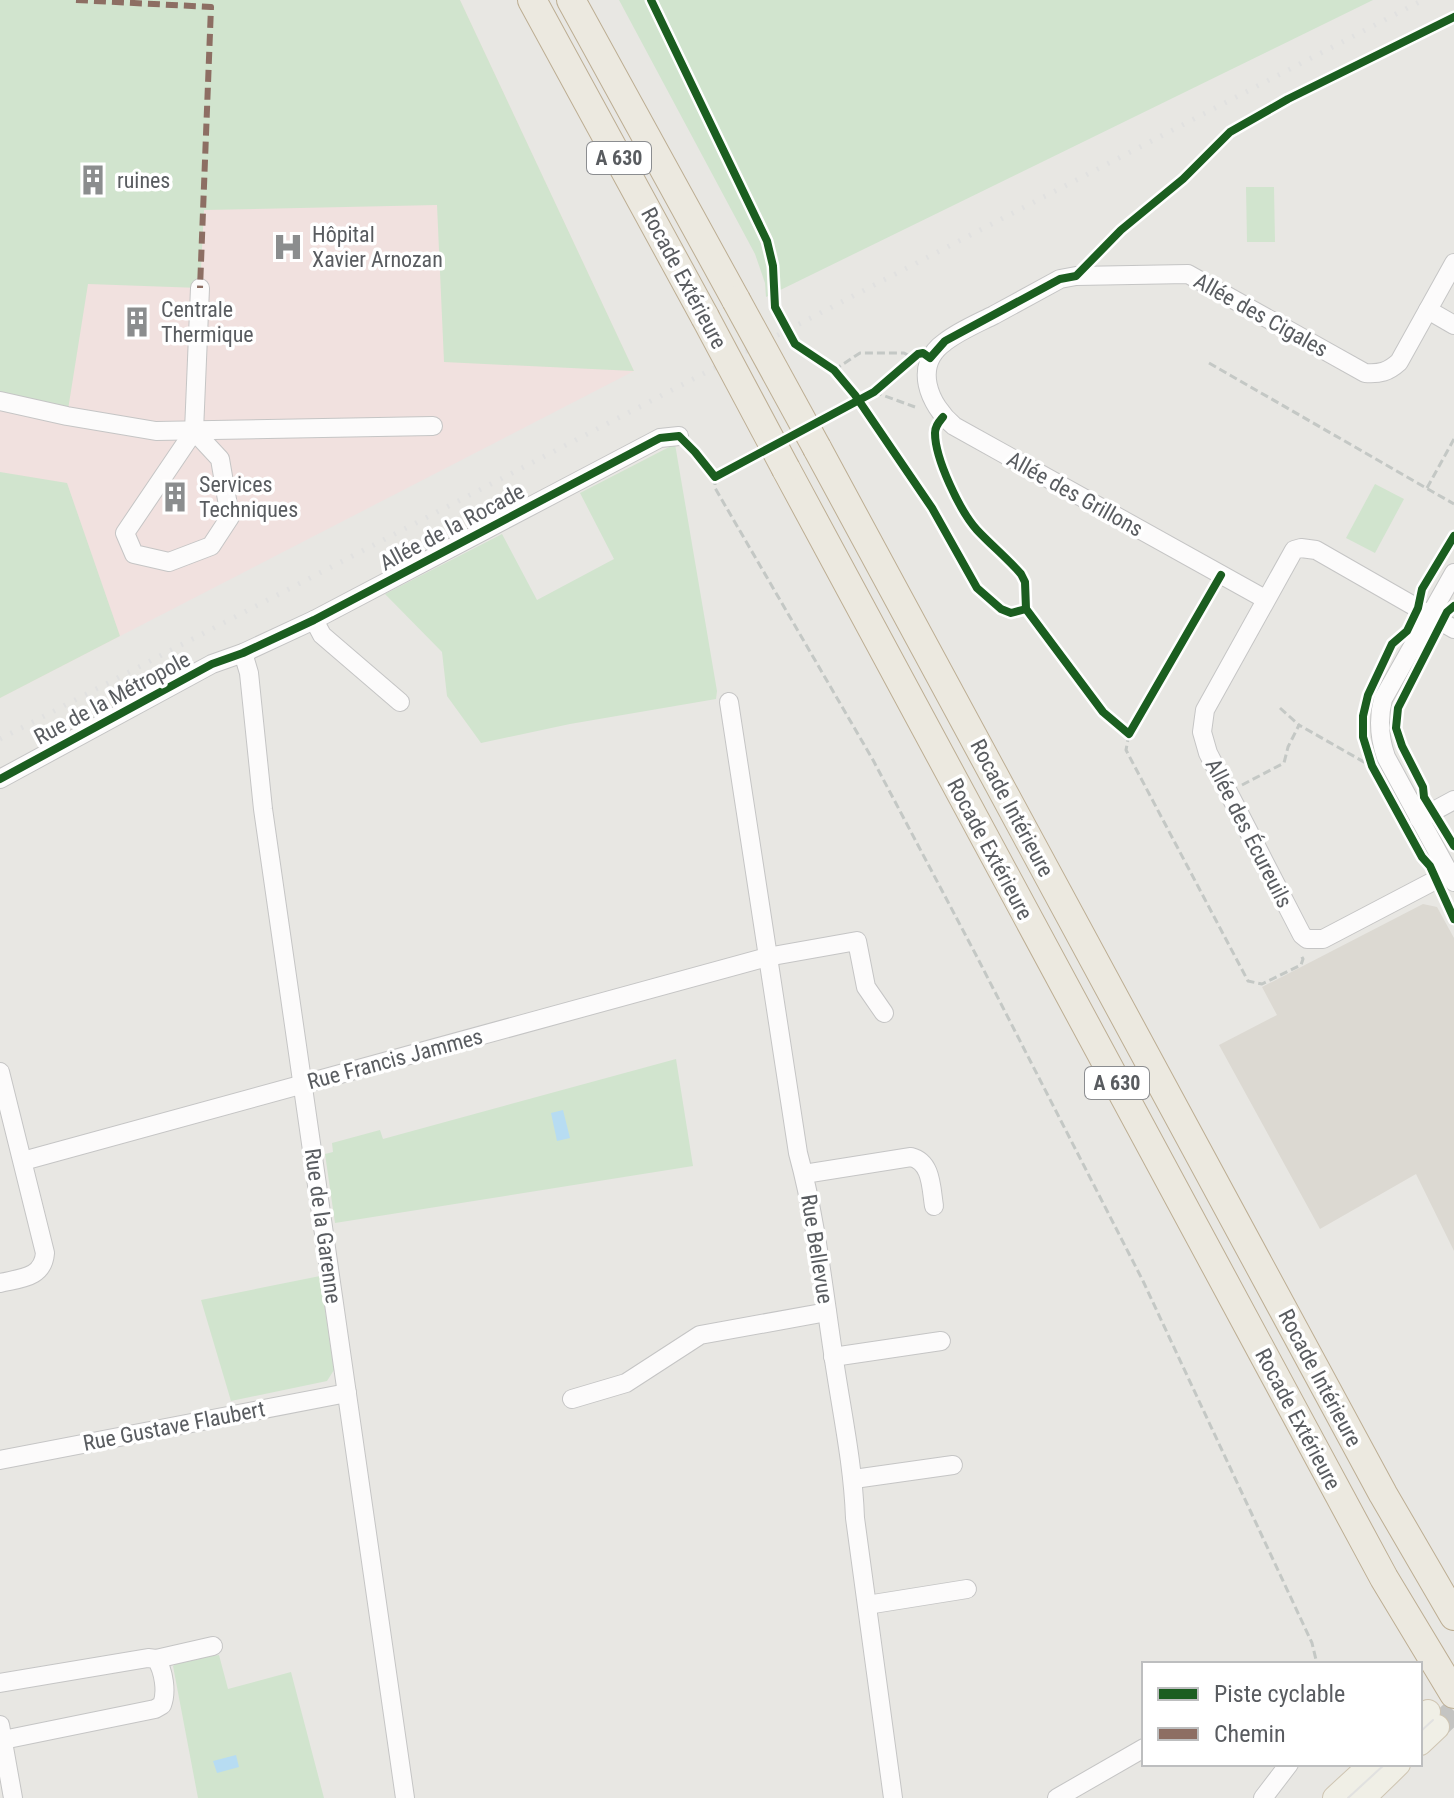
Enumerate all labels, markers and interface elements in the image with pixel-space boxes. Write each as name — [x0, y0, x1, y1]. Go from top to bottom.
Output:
road number: A 630 — [587, 142, 651, 174]
building icon: ruines — [76, 163, 110, 197]
place label: ruines — [117, 168, 170, 193]
street label: Rocade Extérieure — [636, 203, 732, 353]
place label: Hôpital Xavier Arnozan — [312, 222, 443, 272]
hospital icon: Hôpital Xavier Arnozan — [271, 230, 305, 264]
street label: Allée des Cigales — [1190, 268, 1332, 362]
place label: Centrale Thermique — [161, 297, 254, 347]
building icon: Centrale Thermique — [120, 305, 154, 339]
street label: Allée des Grillons — [1003, 446, 1147, 542]
place label: Services Techniques — [199, 472, 298, 522]
street label: Allée de la Rocade — [375, 478, 529, 576]
building icon: Services Techniques — [158, 480, 192, 514]
street label: Rue de la Métropole — [30, 646, 194, 750]
street label: Rocade Intérieure — [965, 735, 1059, 881]
street label: Allée des Écureuils — [1201, 754, 1297, 912]
street label: Rocade Extérieure — [942, 774, 1038, 924]
street label: Rue Francis Jammes — [305, 1024, 485, 1094]
road number: A 630 — [1085, 1067, 1149, 1099]
street label: Rue de la Garenne — [300, 1147, 346, 1305]
street label: Rue Bellevue — [796, 1192, 838, 1306]
street label: Rocade Intérieure — [1273, 1305, 1367, 1451]
street label: Rocade Extérieure — [1250, 1344, 1346, 1494]
street label: Rue Gustave Flaubert — [81, 1396, 267, 1456]
legend — [1142, 1662, 1422, 1766]
text: Piste cyclable — [1214, 1680, 1345, 1708]
text: Chemin — [1214, 1720, 1286, 1748]

